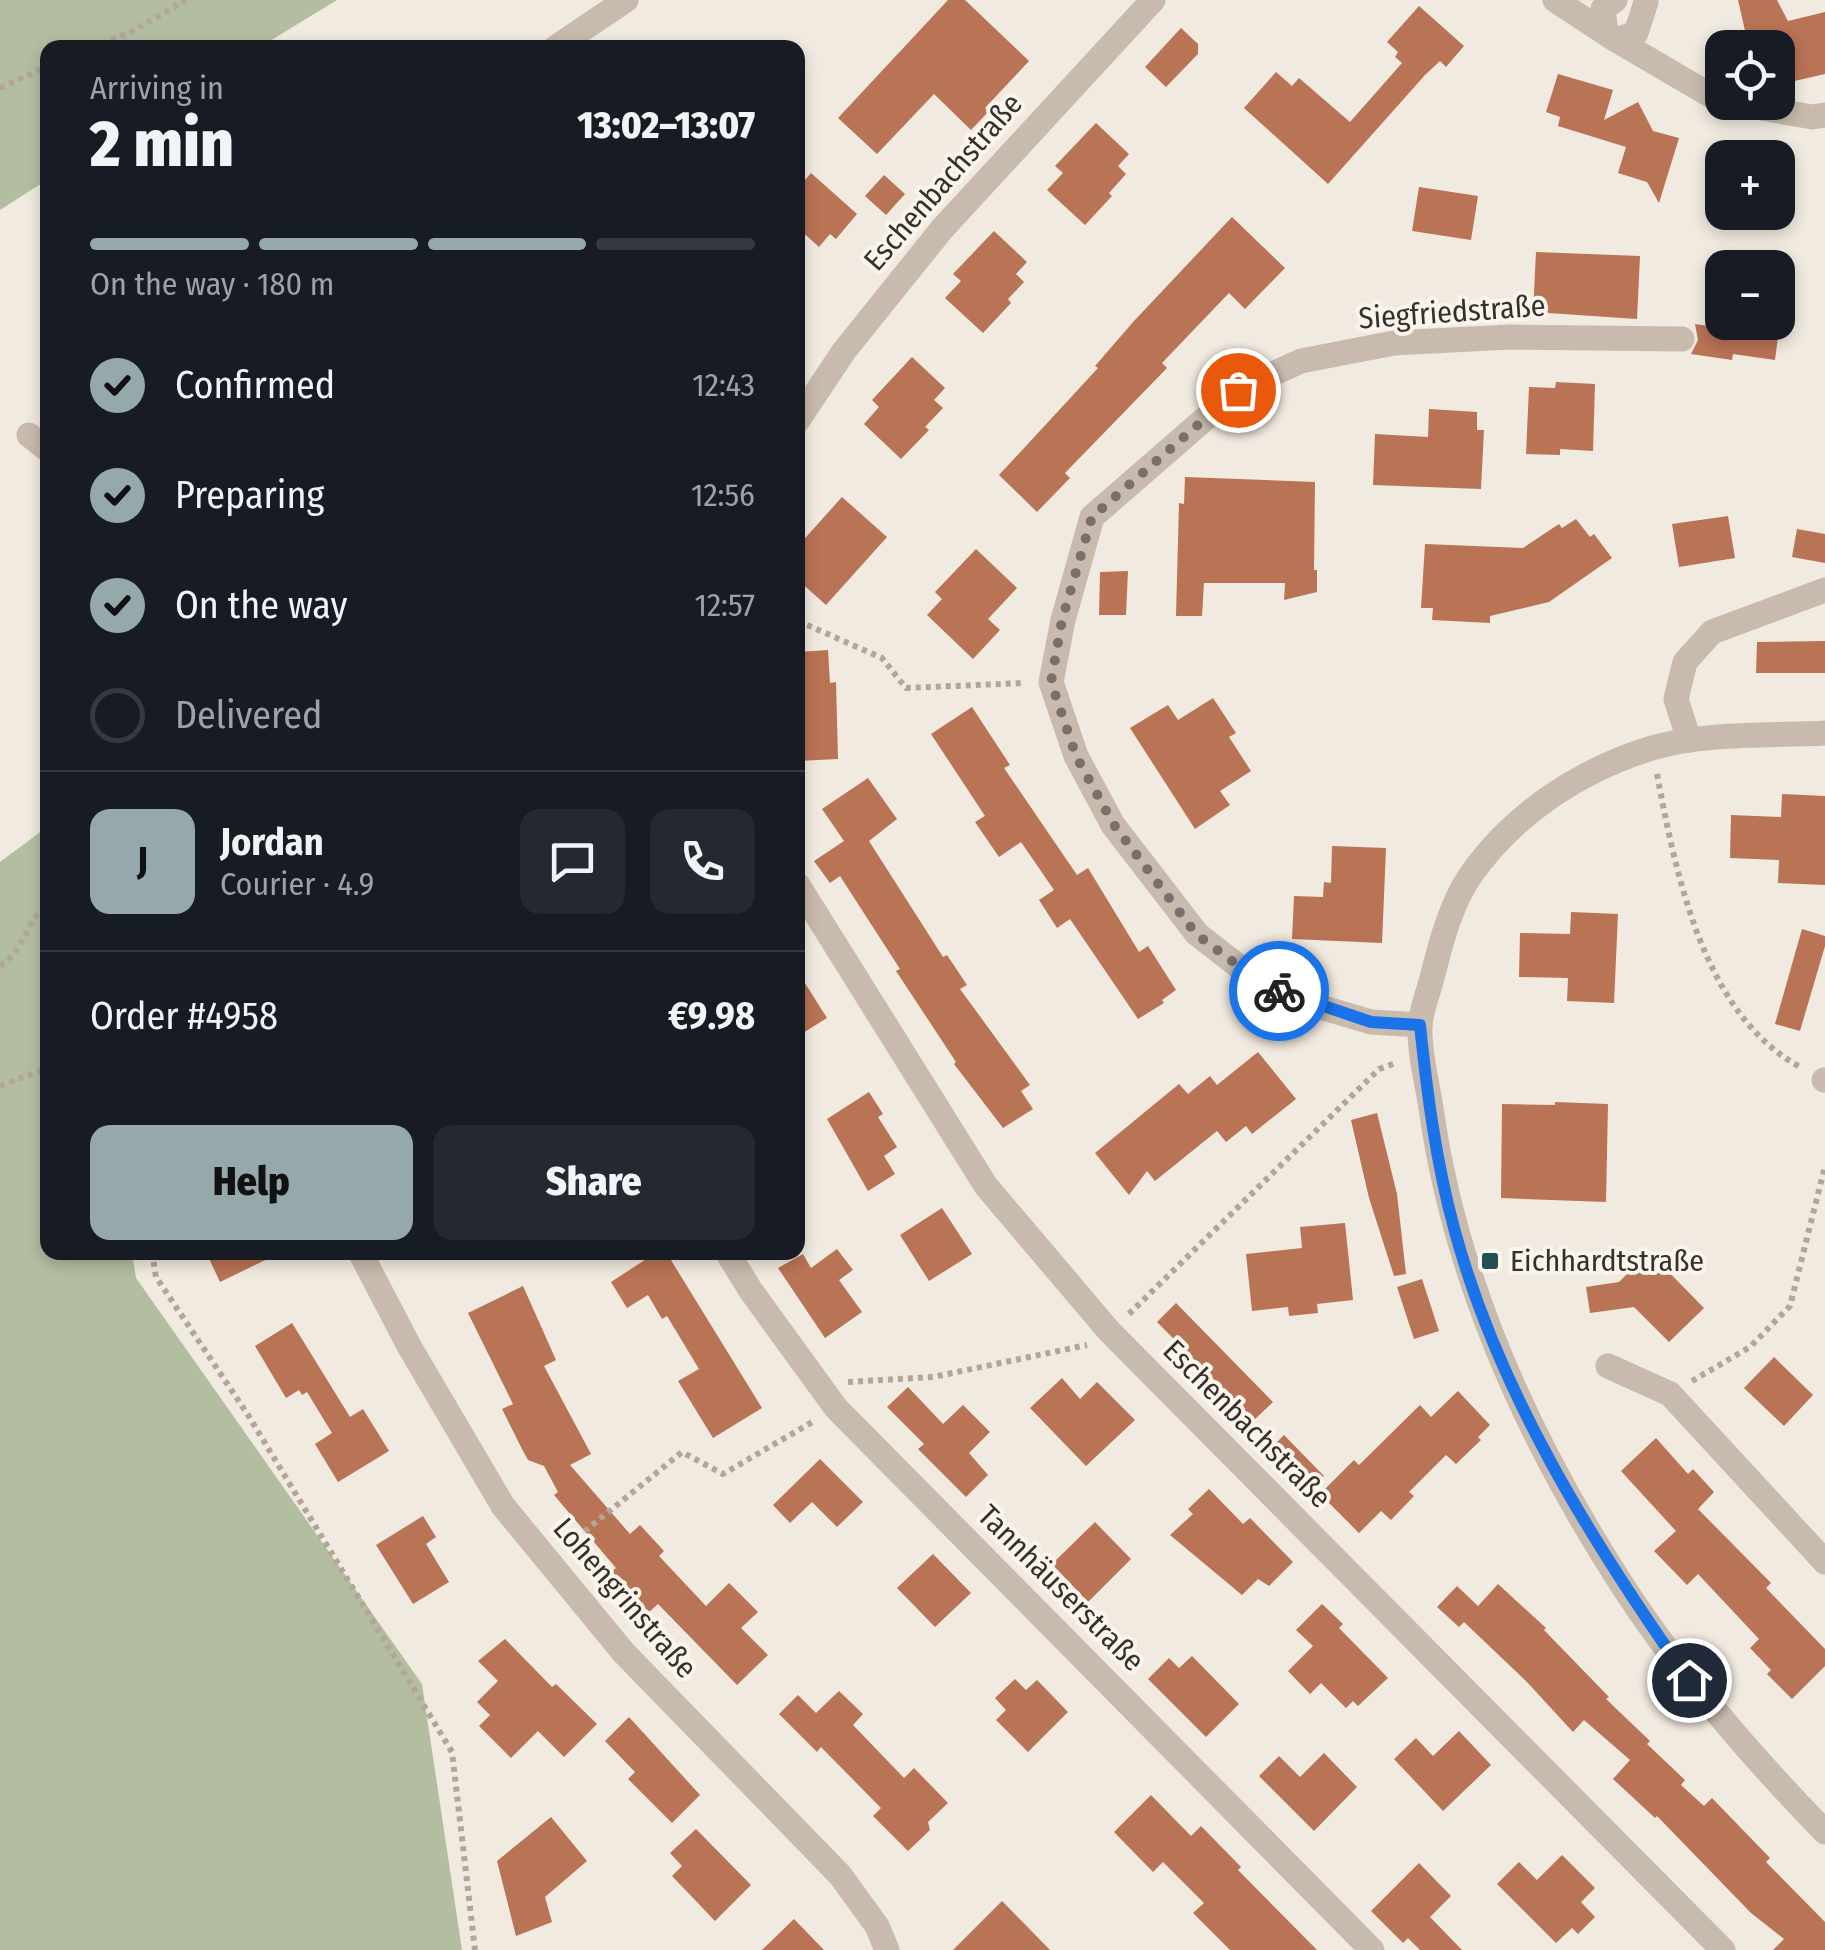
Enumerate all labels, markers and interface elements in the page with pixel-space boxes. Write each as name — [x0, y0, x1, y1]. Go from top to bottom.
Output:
map controls — [1705, 30, 1795, 340]
button: locate — [1705, 30, 1795, 120]
text: Arriving in — [90, 69, 224, 107]
street label: Eschenbachstraße — [856, 86, 1030, 278]
text: 13:02–13:07 — [577, 102, 755, 148]
text: 2 min — [90, 105, 234, 183]
button: + — [1705, 140, 1795, 230]
button: − — [1705, 250, 1795, 340]
text: On the way · 180 m — [90, 265, 334, 303]
street label: Siegfriedstraße — [1357, 288, 1547, 336]
pin — [1196, 348, 1281, 433]
icon: check — [90, 358, 145, 413]
text: Confirmed — [175, 362, 335, 408]
icon: bag — [1211, 363, 1266, 418]
text: 12:43 — [692, 366, 755, 404]
icon: check — [90, 468, 145, 523]
text: Preparing — [175, 472, 324, 518]
text: 12:56 — [691, 476, 755, 514]
icon: check — [90, 578, 145, 633]
text: On the way — [175, 582, 347, 628]
text: 12:57 — [695, 586, 755, 624]
text: Delivered — [175, 692, 322, 738]
button: chat — [520, 809, 625, 914]
button: phone — [650, 809, 755, 914]
text: Jordan — [220, 819, 324, 865]
text: J — [137, 838, 148, 884]
text: Courier · 4.9 — [220, 865, 374, 903]
courier — [1229, 941, 1329, 1041]
icon: bike — [1252, 964, 1307, 1019]
text: Order #4958 — [90, 993, 278, 1039]
text: €9.98 — [668, 993, 755, 1039]
button: Help — [90, 1125, 413, 1240]
button: Share — [433, 1125, 755, 1240]
place label: Eichhardtstraße — [1510, 1243, 1704, 1279]
marker: Eichhardtstraße — [1479, 1250, 1501, 1272]
street label: Eschenbachstraße — [1156, 1333, 1338, 1515]
street label: Tannhäuserstraße — [970, 1497, 1152, 1679]
street label: Lohengrinstraße — [546, 1511, 704, 1685]
pin — [1647, 1638, 1732, 1723]
icon: home — [1662, 1653, 1717, 1708]

